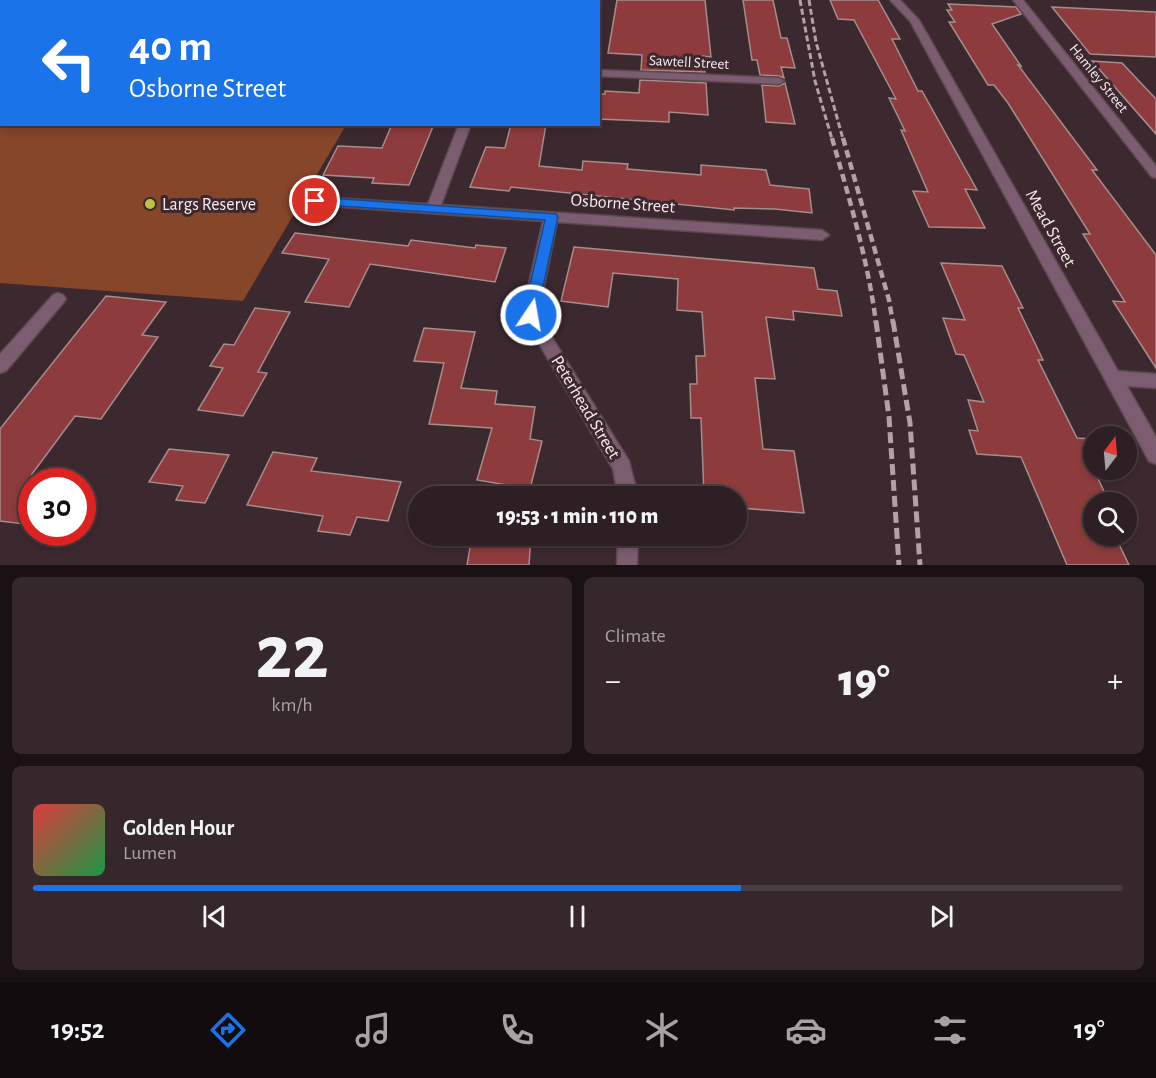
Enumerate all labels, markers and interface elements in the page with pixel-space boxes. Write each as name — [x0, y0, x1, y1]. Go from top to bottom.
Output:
icon: left — [30, 24, 108, 102]
text: 40 m — [129, 26, 212, 68]
street label: Hamley Street — [1066, 41, 1131, 116]
street label: Sawtell Street — [648, 53, 730, 72]
text: Osborne Street — [129, 75, 286, 102]
pin — [289, 175, 340, 226]
icon: arrive — [298, 184, 331, 217]
street label: Mead Street — [1022, 187, 1079, 270]
street label: Osborne Street — [570, 191, 676, 217]
place label: Largs Reserve — [162, 196, 256, 214]
marker: Largs Reserve — [143, 197, 157, 211]
position arrow — [499, 283, 563, 347]
street label: Peterhead Street — [547, 353, 623, 463]
north arrow — [1083, 426, 1137, 480]
map controls — [1083, 426, 1137, 546]
speed limit sign: 30 — [18, 468, 96, 546]
button: search — [1083, 492, 1137, 546]
text: 19:53 · 1 min · 110 m — [497, 505, 658, 527]
text: 22 — [255, 615, 329, 693]
text: Climate — [605, 626, 666, 646]
text: 19° — [838, 659, 890, 704]
text: − — [605, 665, 621, 698]
text: + — [1107, 665, 1123, 698]
text: km/h — [271, 695, 313, 715]
text: Golden Hour — [123, 817, 234, 839]
text: Lumen — [123, 843, 177, 863]
icon: previous — [198, 900, 231, 933]
icon: pause — [561, 900, 594, 933]
icon: next — [925, 900, 958, 933]
icon: directions — [207, 1009, 249, 1051]
icon: music — [352, 1009, 394, 1051]
icon: phone — [496, 1009, 538, 1051]
icon: climate — [641, 1009, 683, 1051]
icon: car — [785, 1009, 827, 1051]
icon: filters — [929, 1009, 971, 1051]
text: 19:52 — [51, 1016, 105, 1043]
text: 19° — [1074, 1016, 1105, 1043]

